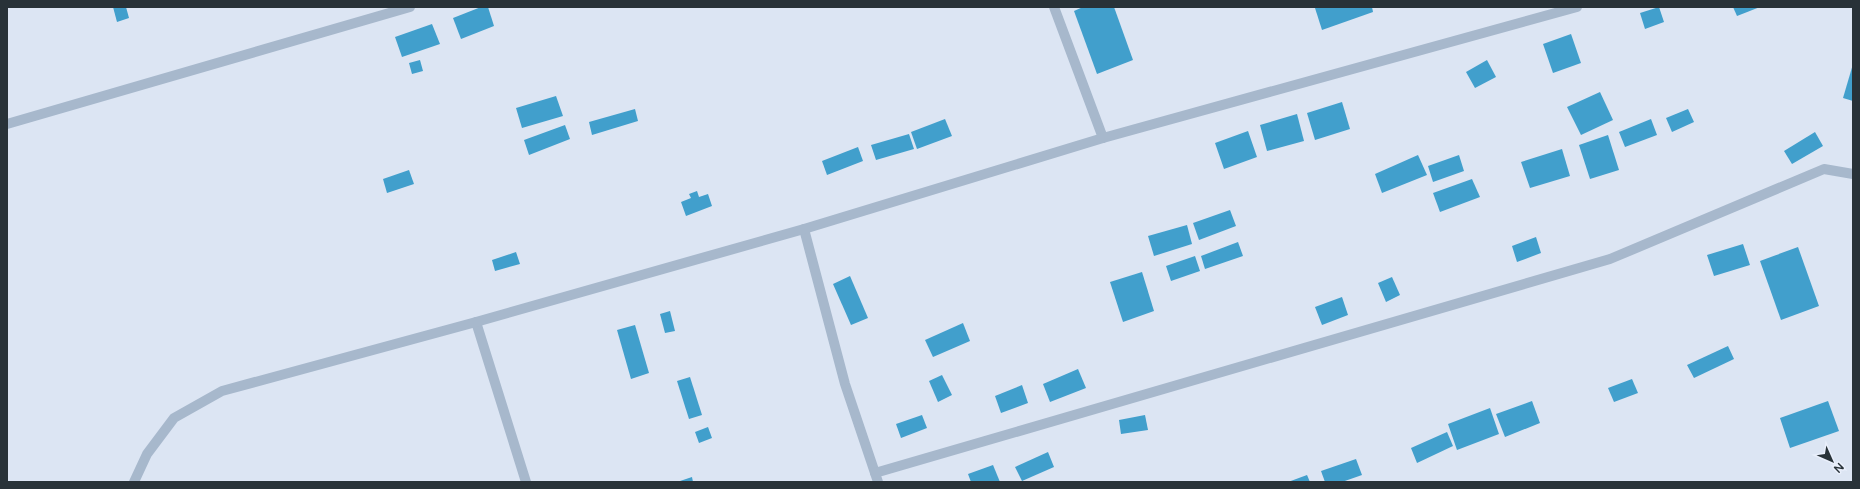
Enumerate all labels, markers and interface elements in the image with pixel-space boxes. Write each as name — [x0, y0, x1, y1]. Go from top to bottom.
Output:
north arrow — [1812, 441, 1852, 481]
text: N — [1831, 460, 1846, 475]

